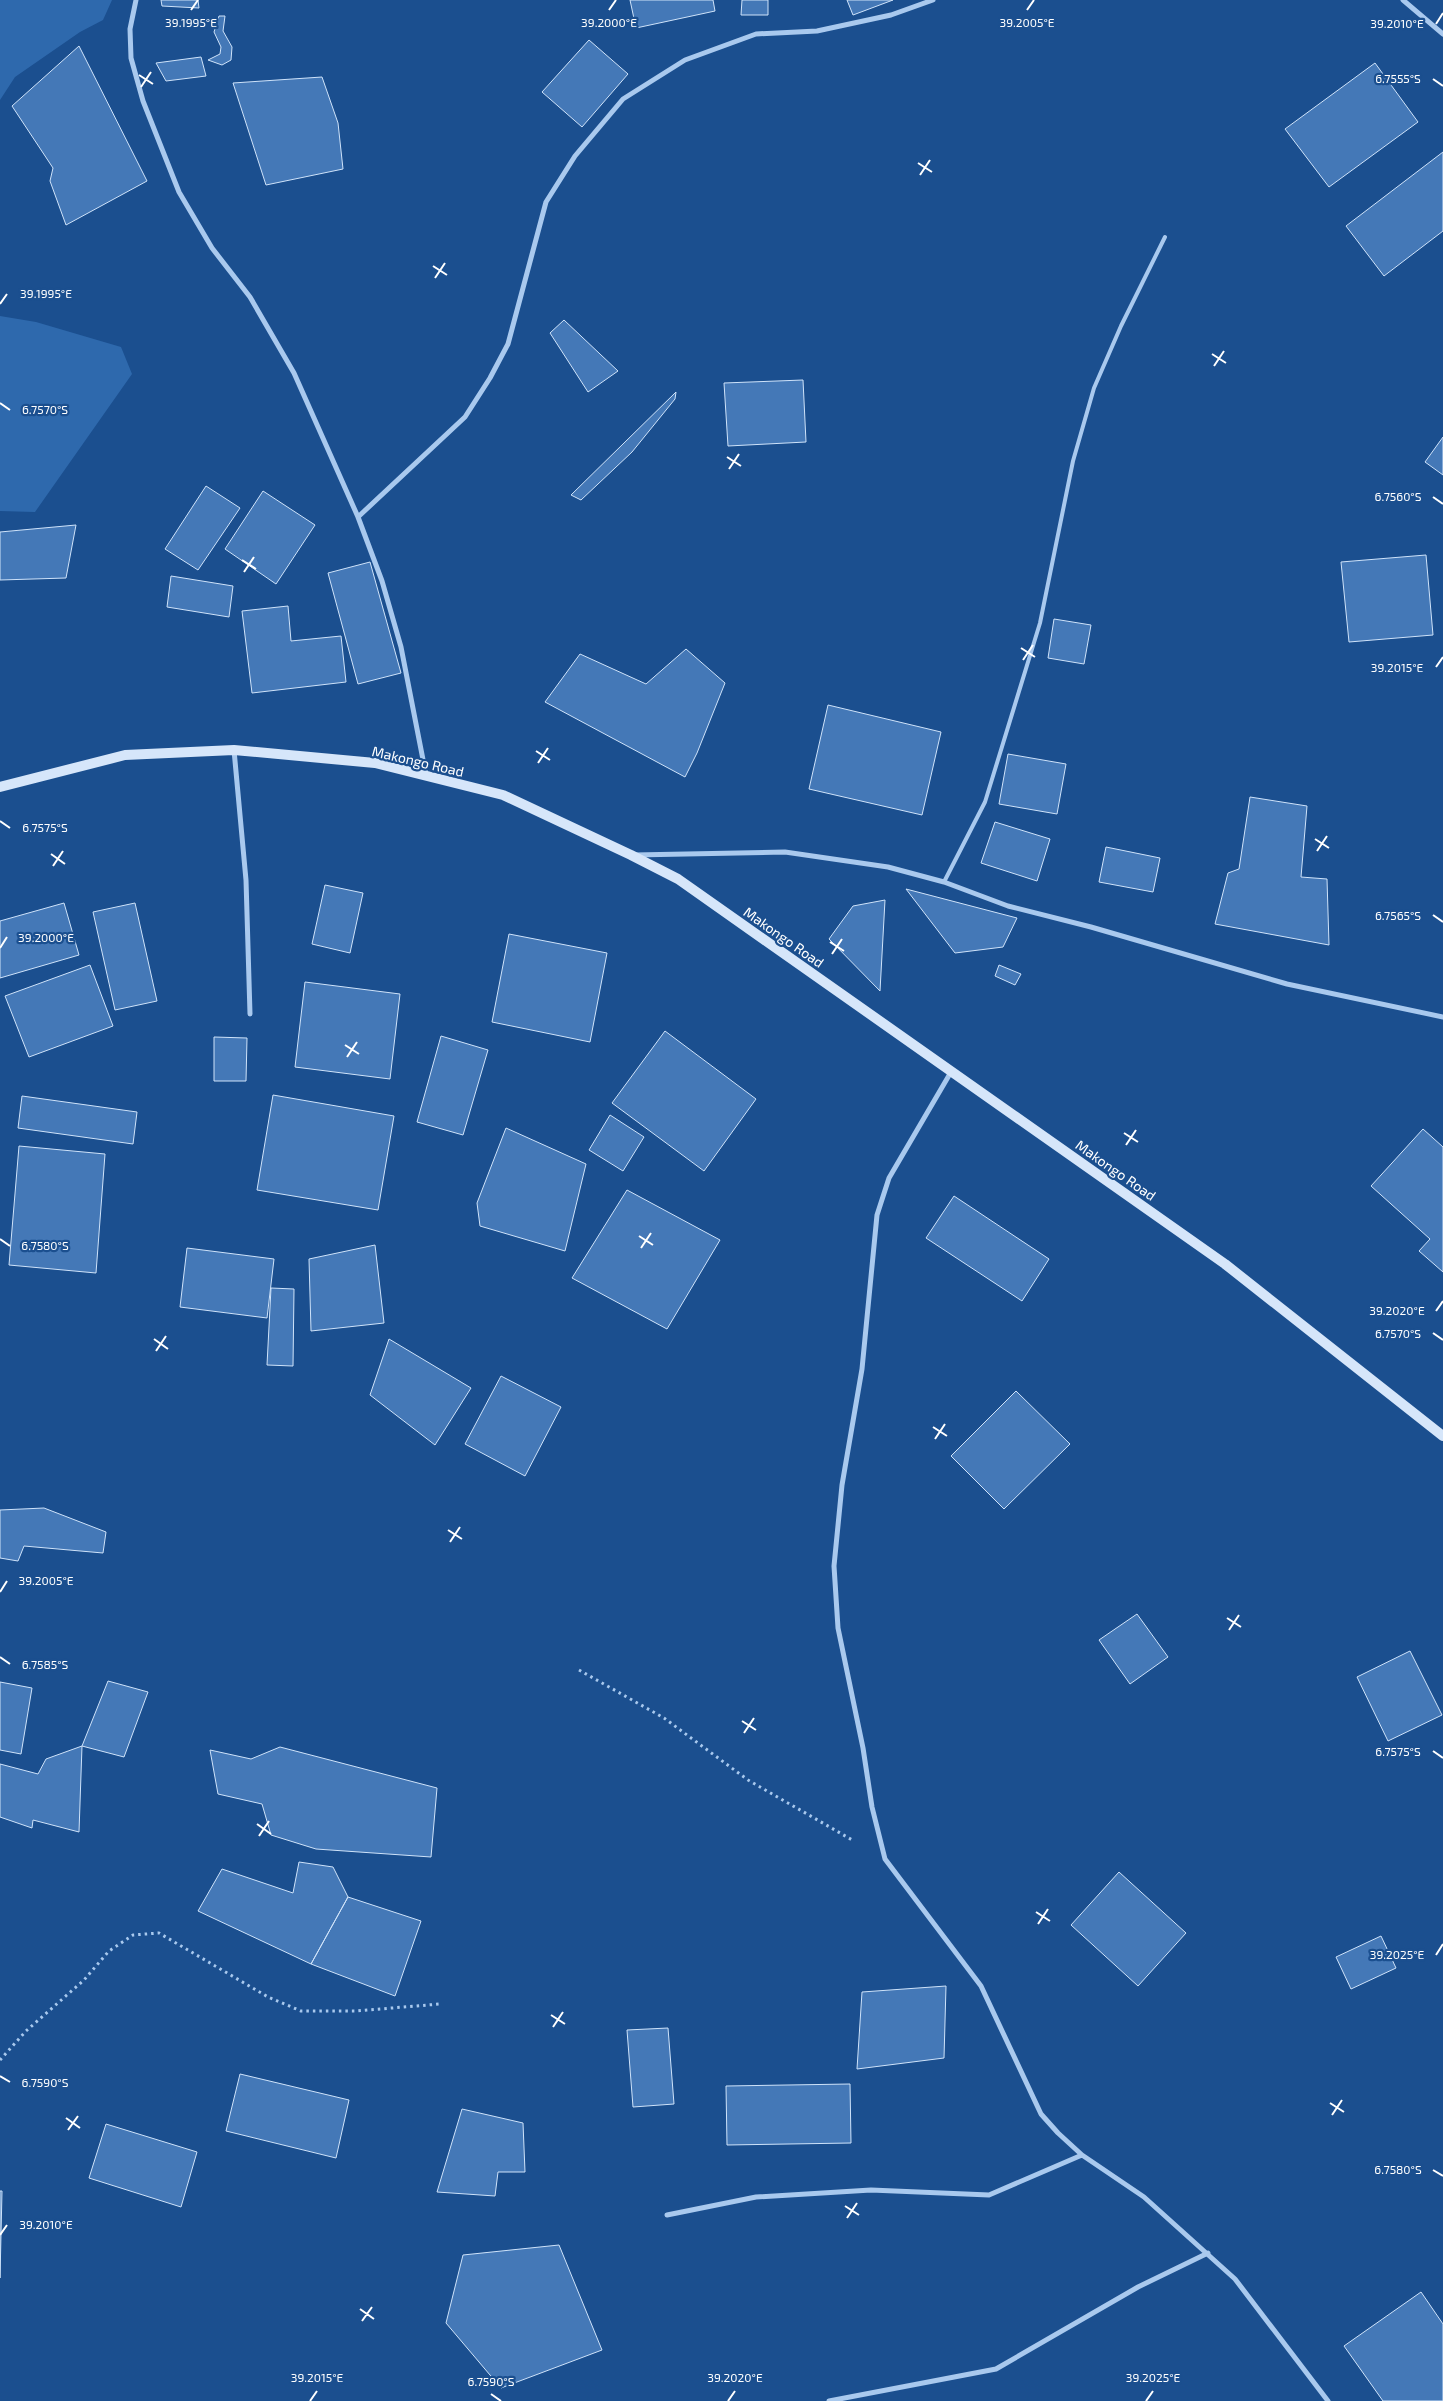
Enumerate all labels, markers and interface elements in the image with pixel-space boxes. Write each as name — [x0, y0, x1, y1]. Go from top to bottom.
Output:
text: 39.1995°E — [165, 15, 217, 29]
text: 39.2000°E — [581, 15, 637, 29]
text: 39.2005°E — [999, 15, 1055, 29]
text: 39.2010°E — [1370, 16, 1424, 30]
text: 6.7555°S — [1375, 71, 1421, 85]
text: 39.1995°E — [20, 286, 72, 300]
text: 6.7570°S — [22, 402, 68, 416]
text: 6.7560°S — [1375, 489, 1422, 503]
text: 39.2015°E — [1371, 660, 1424, 674]
street label: Makongo Road — [370, 742, 466, 780]
text: 6.7575°S — [22, 820, 68, 834]
street label: Makongo Road — [741, 903, 827, 971]
text: 6.7565°S — [1375, 908, 1421, 922]
text: 39.2000°E — [18, 930, 74, 944]
street label: Makongo Road — [1073, 1136, 1159, 1204]
text: 6.7580°S — [21, 1238, 69, 1252]
text: 39.2020°E — [1369, 1303, 1425, 1317]
text: 6.7570°S — [1375, 1326, 1421, 1340]
text: 39.2005°E — [18, 1573, 74, 1587]
text: 6.7585°S — [22, 1657, 69, 1671]
text: 6.7575°S — [1375, 1744, 1421, 1758]
text: 39.2025°E — [1370, 1947, 1425, 1961]
text: 6.7590°S — [22, 2075, 69, 2089]
text: 6.7580°S — [1374, 2162, 1422, 2176]
text: 39.2010°E — [19, 2217, 73, 2231]
text: 39.2015°E — [291, 2370, 344, 2384]
text: 39.2020°E — [707, 2370, 763, 2384]
text: 39.2025°E — [1126, 2370, 1181, 2384]
text: 6.7590°S — [468, 2374, 515, 2388]

